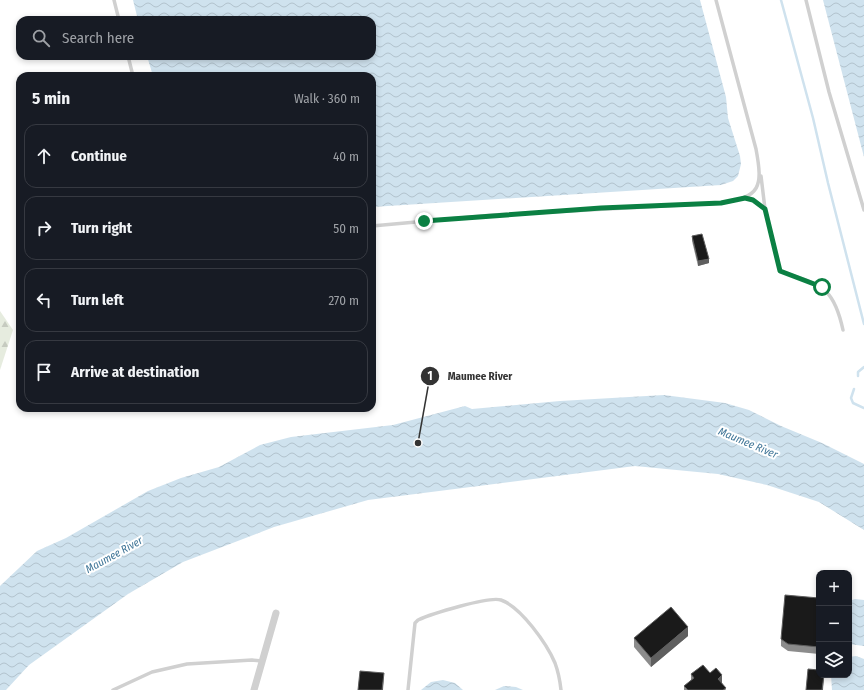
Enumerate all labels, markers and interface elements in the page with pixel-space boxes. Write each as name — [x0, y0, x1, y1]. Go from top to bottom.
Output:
search box — [16, 16, 376, 60]
icon: search — [30, 27, 52, 49]
text: Search here — [62, 29, 134, 47]
text: 5 min — [32, 88, 70, 109]
text: Walk · 360 m — [294, 91, 360, 106]
icon: ahead — [33, 145, 55, 167]
text: Continue — [71, 147, 127, 165]
text: 40 m — [333, 149, 359, 164]
route end — [415, 212, 433, 230]
icon: right — [33, 217, 55, 239]
text: Turn right — [71, 219, 132, 237]
text: 50 m — [333, 221, 359, 236]
route start — [813, 278, 831, 296]
icon: left — [33, 289, 55, 311]
text: Turn left — [71, 291, 124, 309]
text: 270 m — [328, 293, 359, 308]
icon: arrive — [33, 361, 55, 383]
text: Arrive at destination — [71, 363, 199, 381]
callout: Maumee River — [420, 364, 520, 387]
text: 1 — [427, 369, 433, 383]
text: Maumee River — [448, 370, 513, 383]
water label: Maumee River — [716, 425, 781, 462]
water label: Maumee River — [83, 533, 146, 576]
map controls — [816, 570, 852, 678]
button: + — [816, 570, 852, 606]
button: − — [816, 606, 852, 642]
button: layers — [816, 642, 852, 678]

